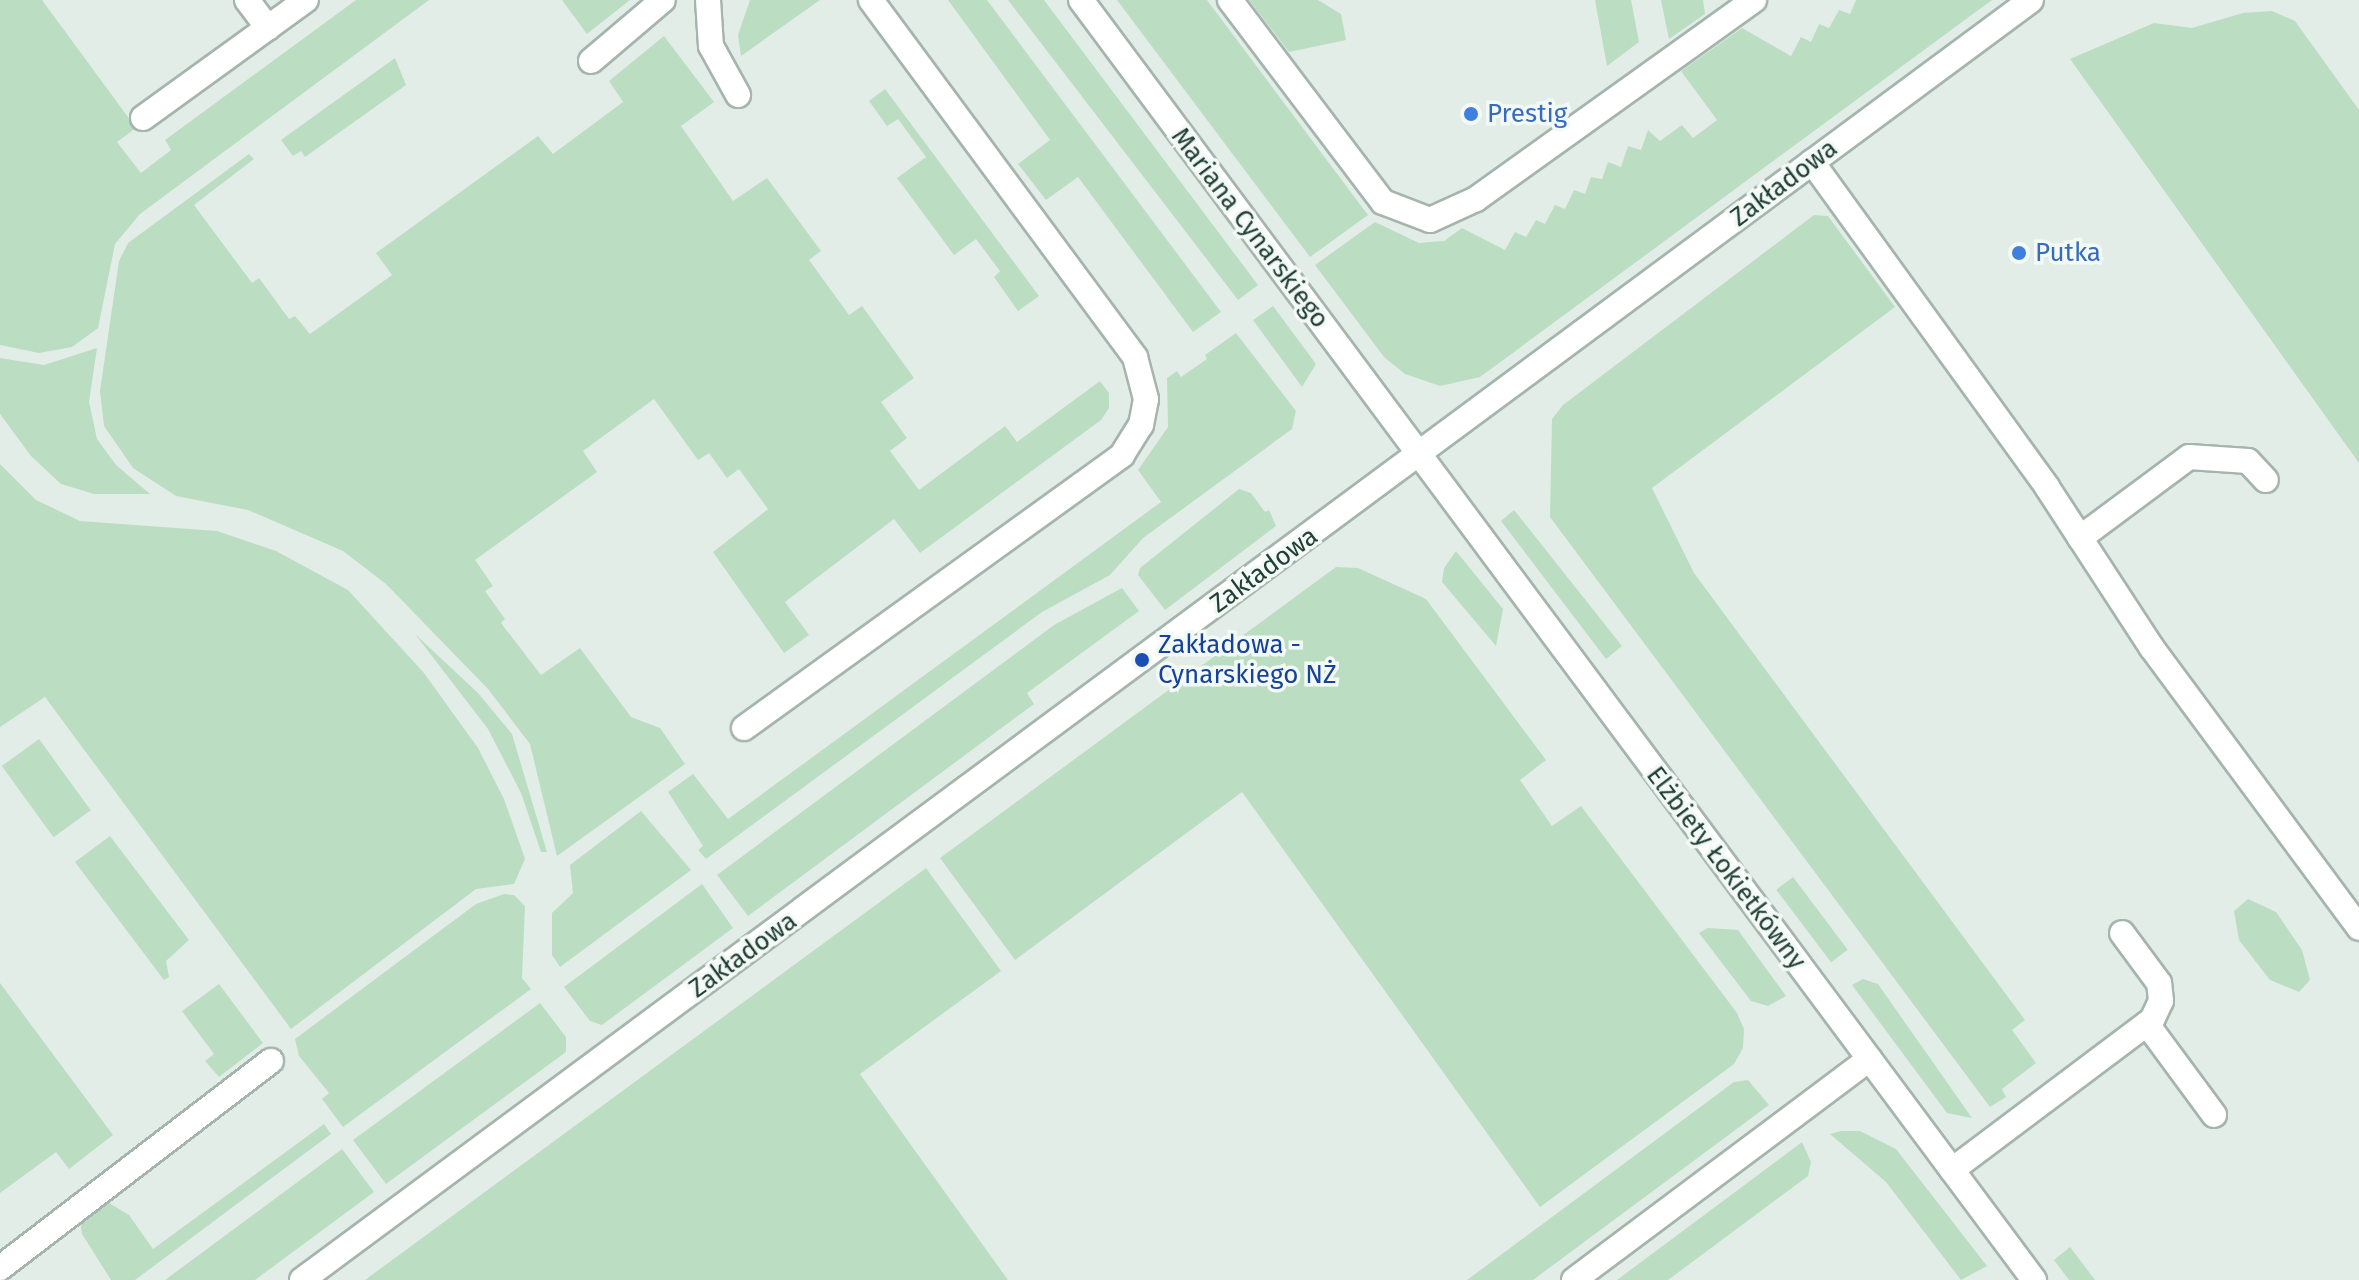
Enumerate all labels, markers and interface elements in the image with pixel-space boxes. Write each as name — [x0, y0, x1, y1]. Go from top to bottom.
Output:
place label: Prestig — [1487, 98, 1567, 130]
marker: Prestig — [1462, 105, 1480, 123]
street label: Mariana Cynarskiego — [1165, 122, 1335, 334]
street label: Zakładowa — [1724, 133, 1844, 233]
place label: Putka — [2035, 237, 2101, 269]
marker: Putka — [2010, 244, 2028, 262]
street label: Zakładowa — [1204, 520, 1324, 620]
place label: Zakładowa - Cynarskiego NŻ — [1158, 629, 1337, 690]
marker: Zakładowa - Cynarskiego NŻ — [1133, 651, 1151, 669]
street label: Elżbiety Łokietkówny — [1640, 760, 1812, 976]
street label: Zakładowa — [683, 905, 803, 1005]

